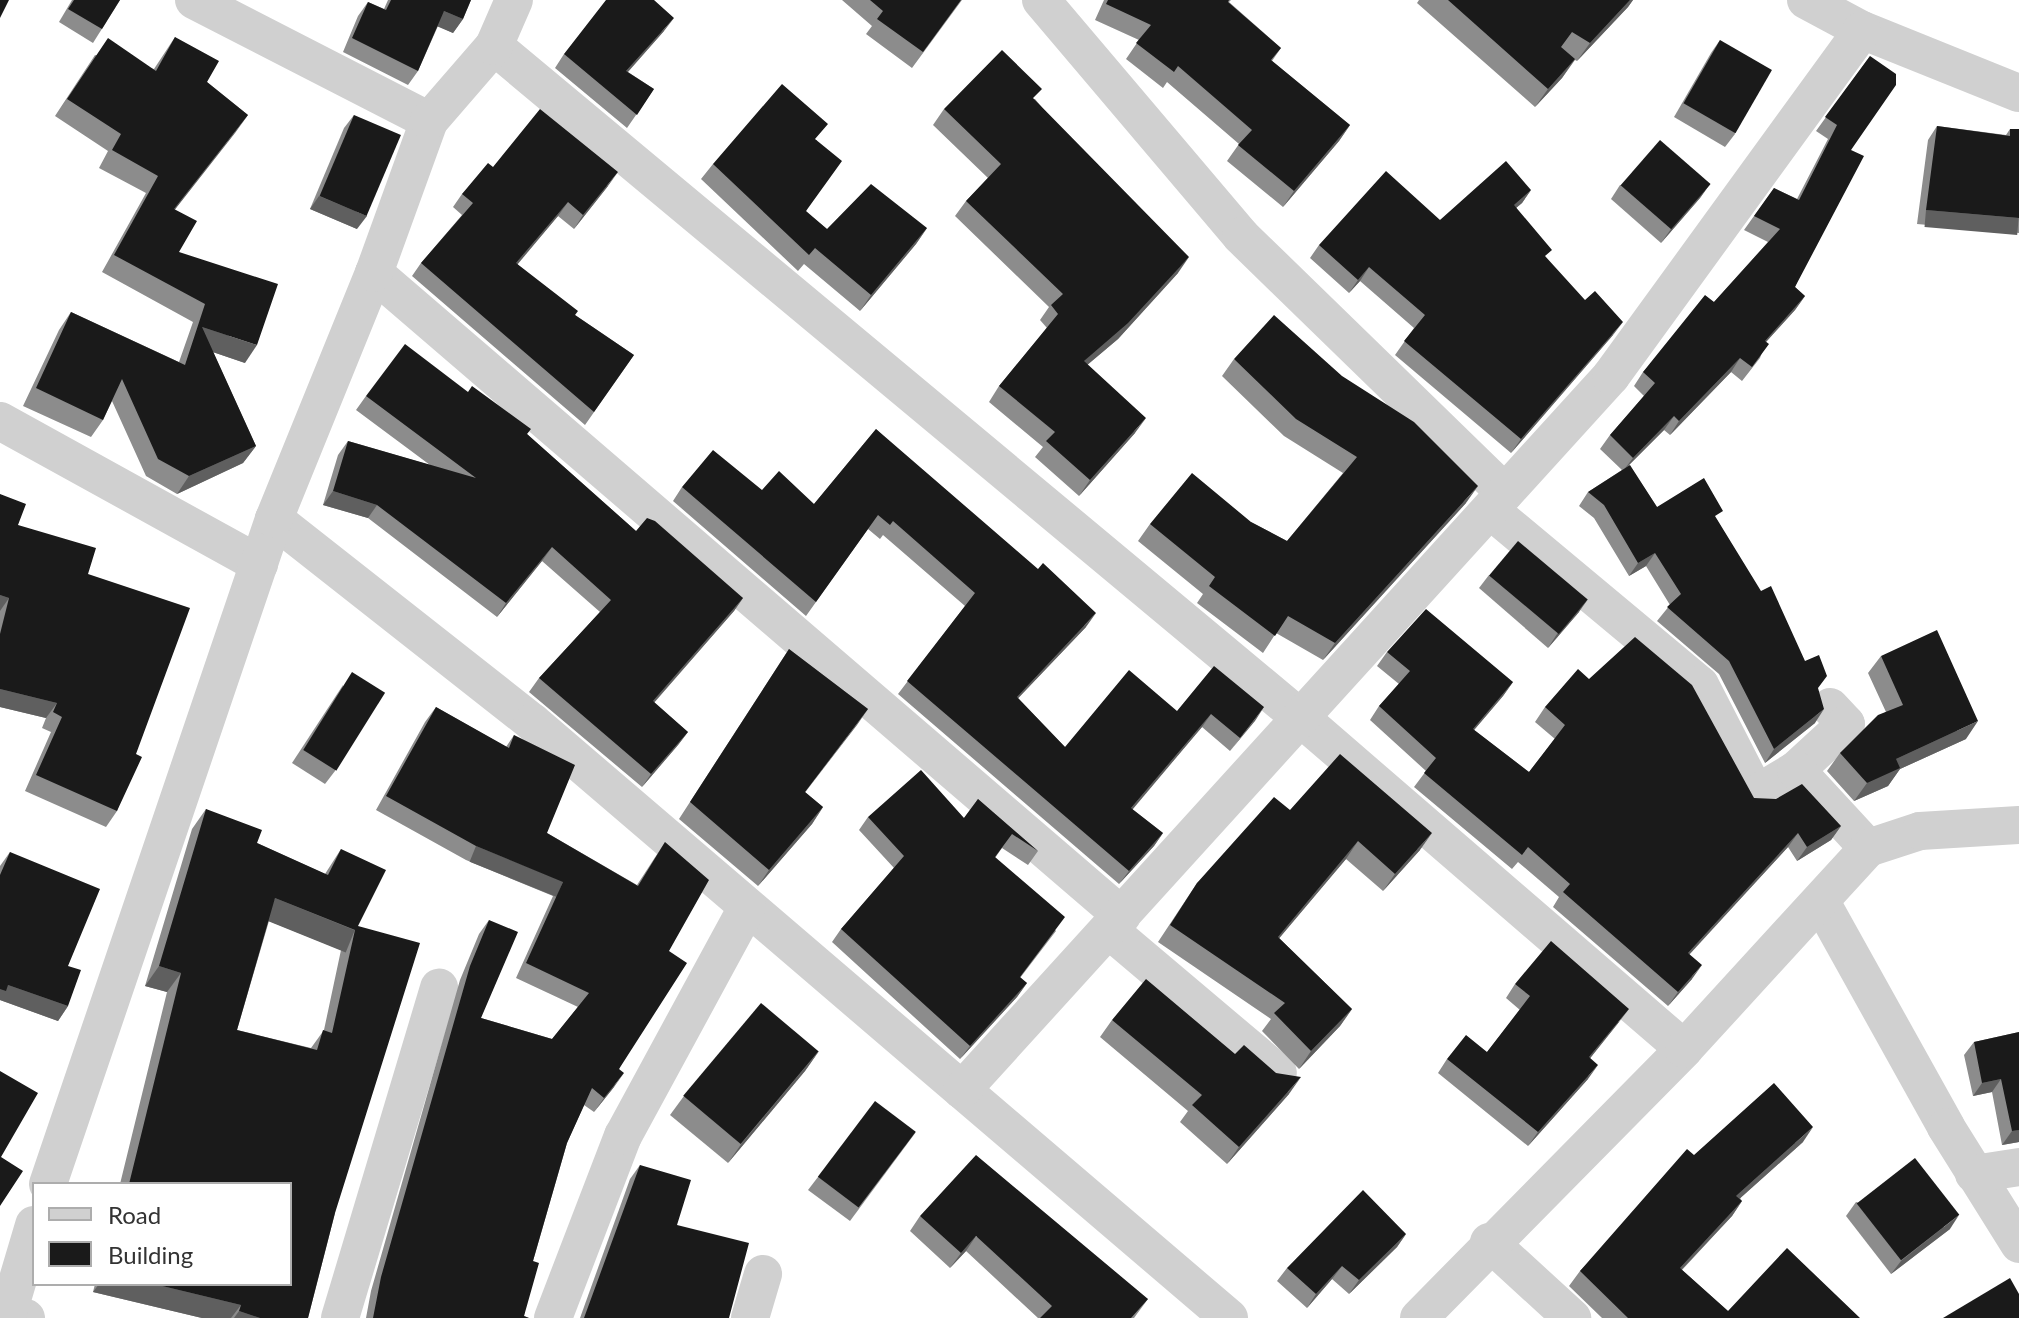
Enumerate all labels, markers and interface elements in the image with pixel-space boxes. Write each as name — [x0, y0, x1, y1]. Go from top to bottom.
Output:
legend — [32, 1182, 292, 1286]
text: Road — [108, 1200, 161, 1229]
text: Building — [108, 1240, 193, 1269]

